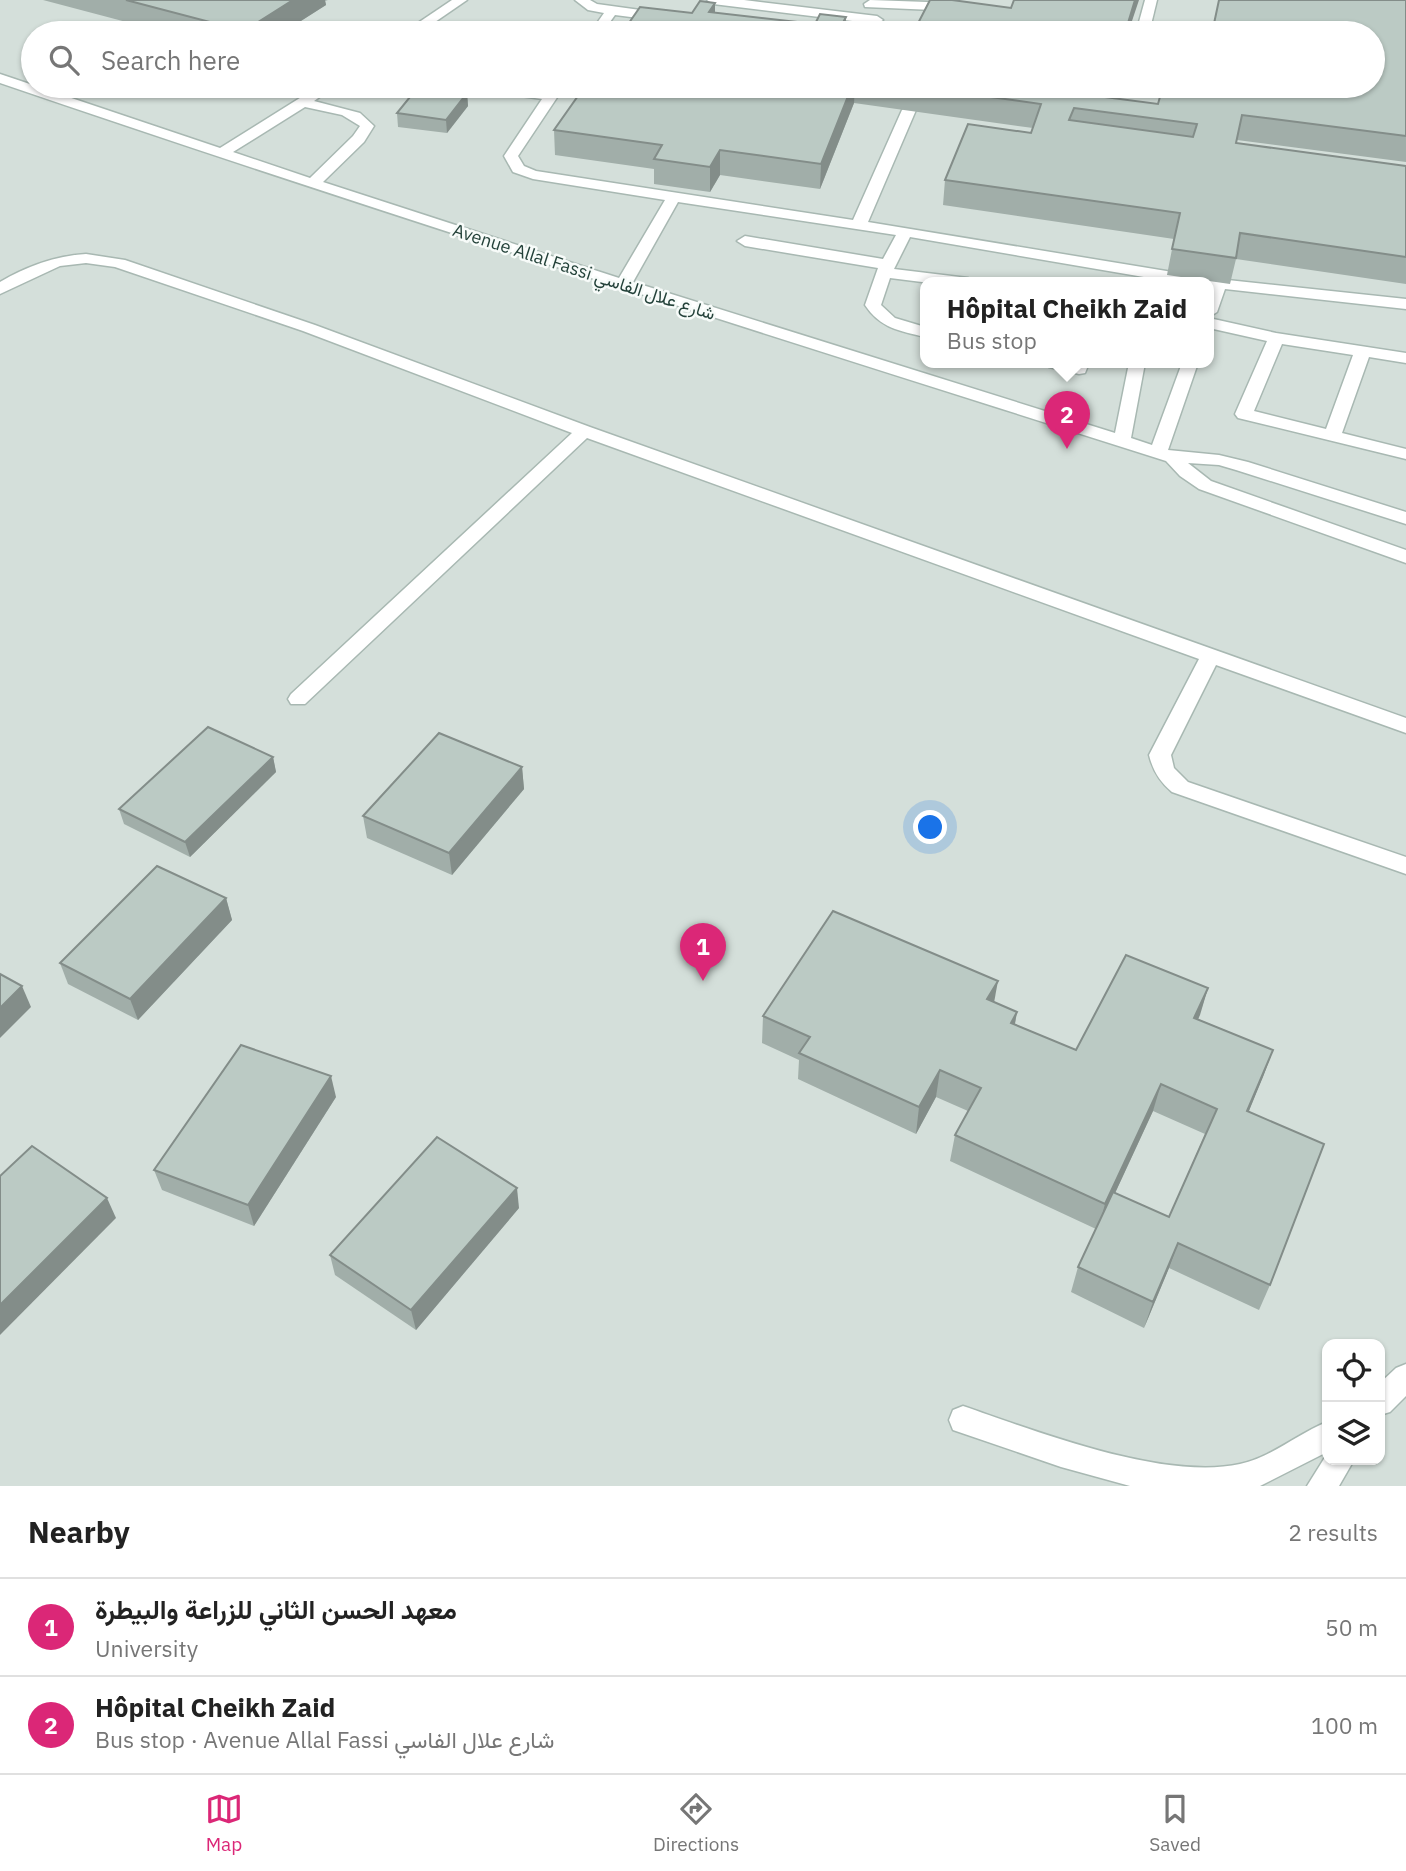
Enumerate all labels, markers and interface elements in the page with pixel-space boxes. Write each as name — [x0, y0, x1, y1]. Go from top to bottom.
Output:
search box — [21, 21, 1385, 98]
icon: search — [45, 41, 83, 79]
text: Search here — [101, 43, 240, 77]
street label: Avenue Allal Fassi شارع علال الفاسي — [449, 218, 718, 329]
popup — [920, 277, 1214, 368]
text: Hôpital Cheikh Zaid — [947, 291, 1187, 325]
text: Bus stop — [947, 325, 1037, 355]
pin: 2 — [1044, 391, 1090, 449]
your location — [913, 810, 947, 844]
pin: 1 — [680, 923, 726, 981]
map controls — [1322, 1339, 1385, 1465]
button: locate — [1322, 1339, 1385, 1402]
button: layers — [1322, 1402, 1385, 1465]
text: Nearby — [28, 1512, 130, 1551]
text: 2 results — [1288, 1517, 1378, 1547]
text: معهد الحسن الثاني للزراعة والبيطرة — [95, 1592, 457, 1626]
text: 1 — [44, 1612, 58, 1642]
text: 50 m — [1325, 1612, 1378, 1642]
text: University — [95, 1633, 198, 1663]
text: Hôpital Cheikh Zaid — [95, 1690, 335, 1724]
text: 2 — [44, 1710, 58, 1740]
text: 100 m — [1311, 1710, 1378, 1740]
text: Bus stop · Avenue Allal Fassi شارع علال الفاسي — [95, 1724, 554, 1754]
tab: Map — [205, 1790, 243, 1856]
tab: Directions — [653, 1790, 739, 1856]
tab: Saved — [1149, 1790, 1201, 1856]

